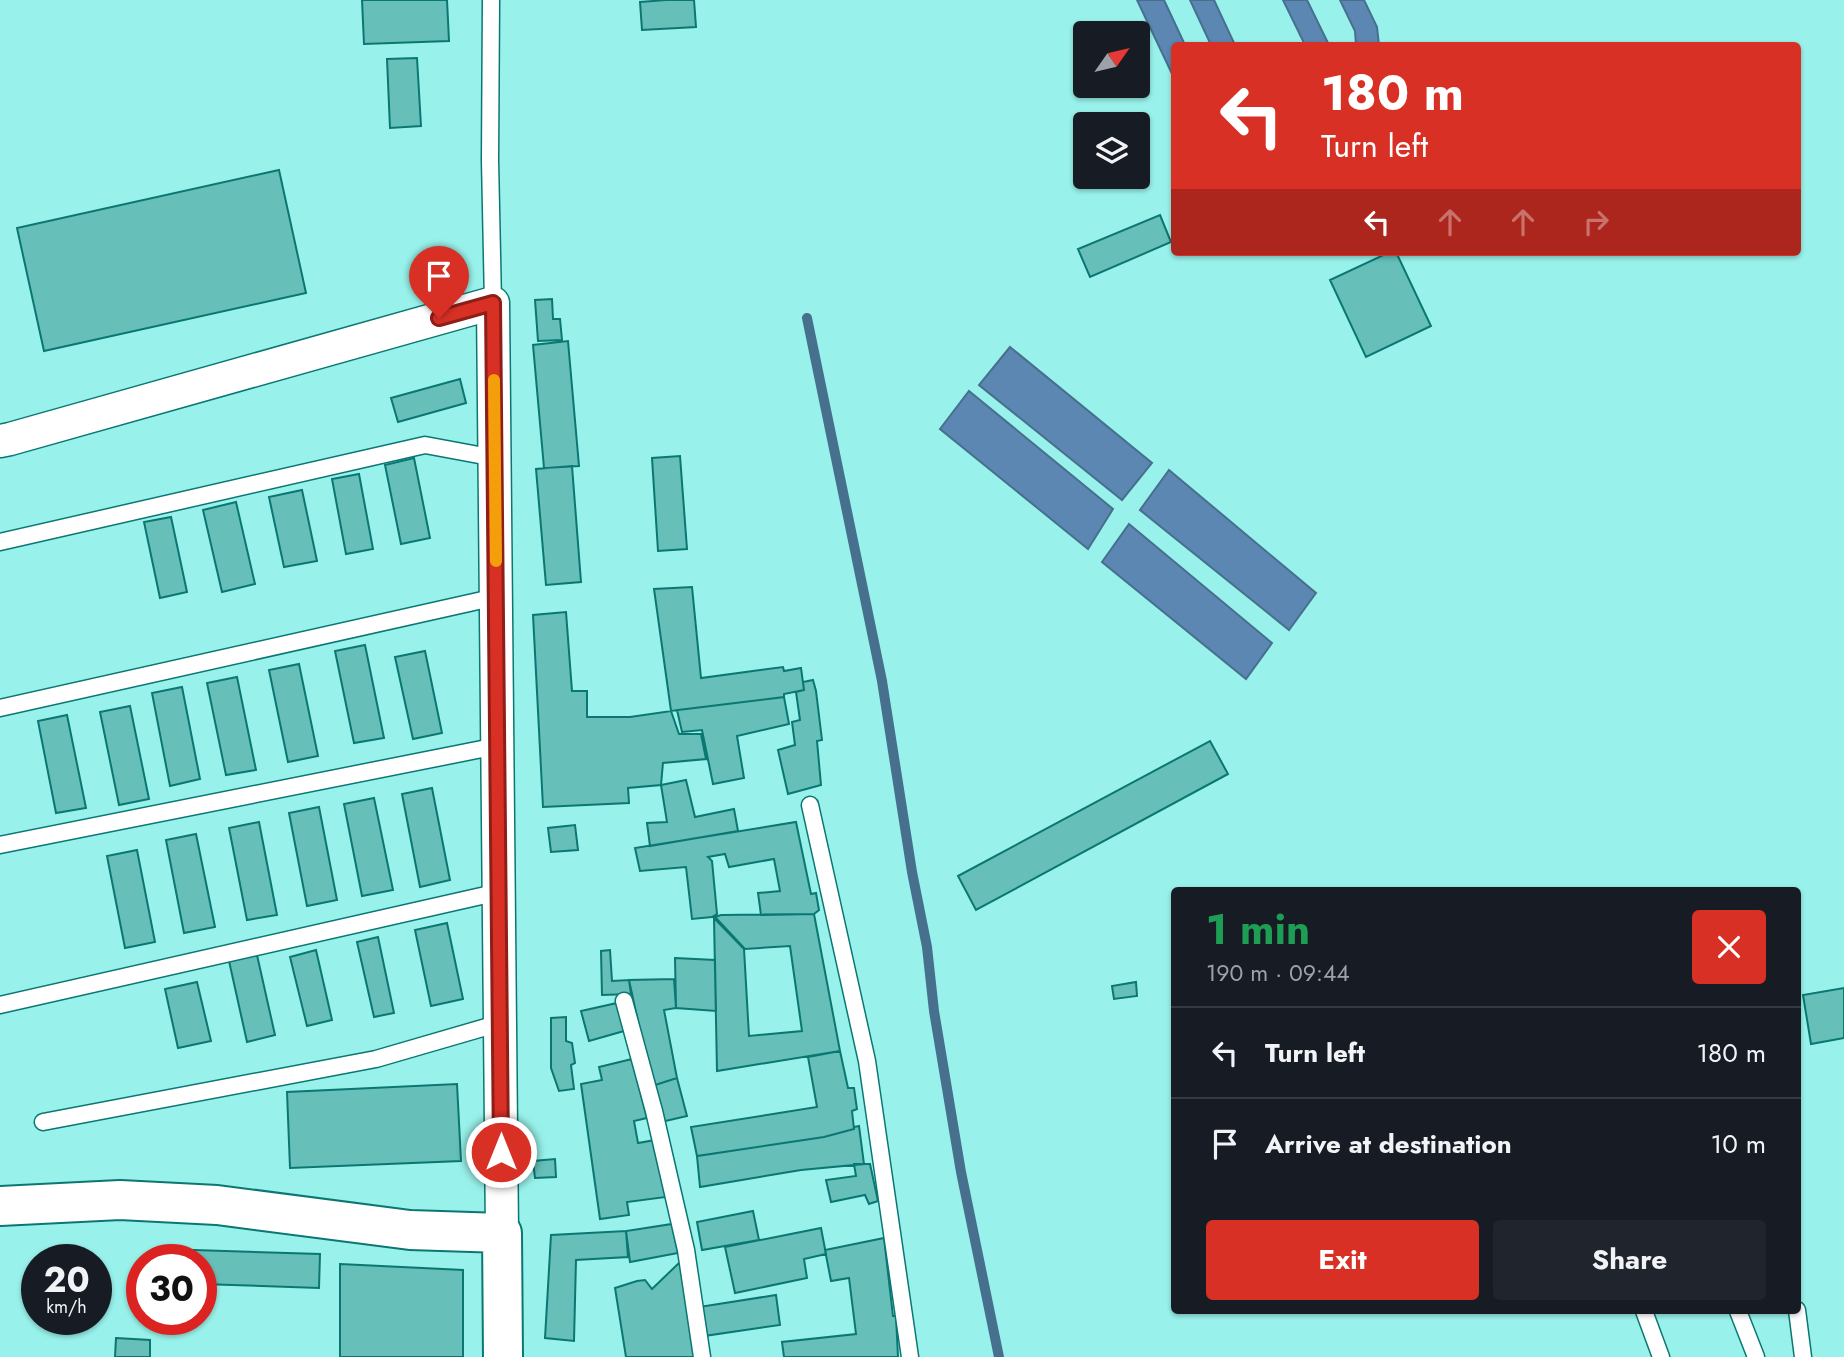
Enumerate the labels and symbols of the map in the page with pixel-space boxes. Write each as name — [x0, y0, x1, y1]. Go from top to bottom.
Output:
north arrow — [1073, 21, 1150, 98]
pin — [409, 246, 469, 318]
position arrow — [464, 1115, 538, 1189]
speed limit sign: 30 — [126, 1244, 217, 1335]

